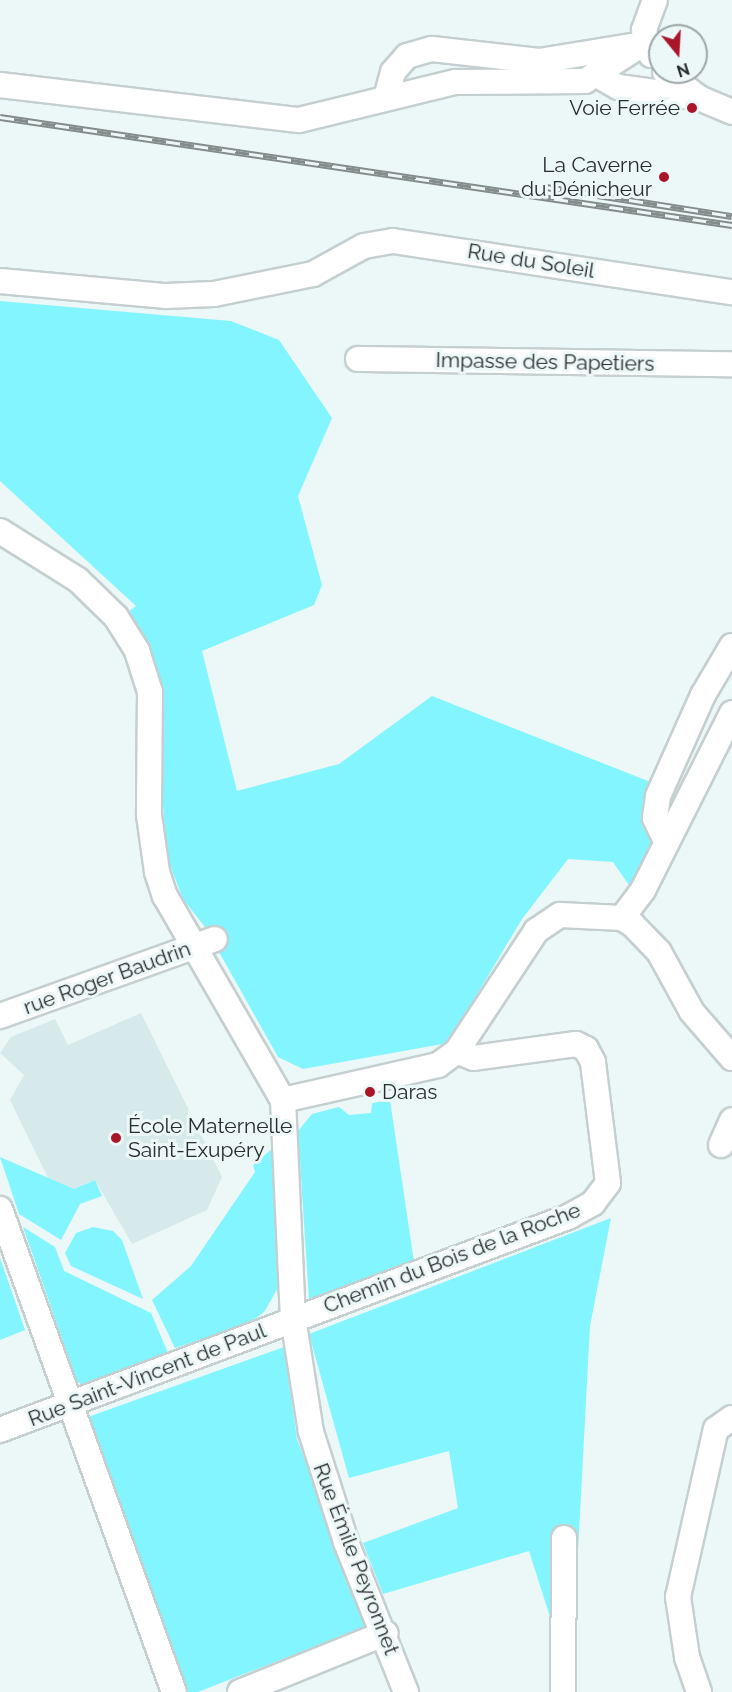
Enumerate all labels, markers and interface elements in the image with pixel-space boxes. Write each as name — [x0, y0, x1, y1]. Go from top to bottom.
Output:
north arrow — [648, 24, 708, 84]
text: N — [674, 59, 692, 81]
place label: Voie Ferrée — [569, 95, 680, 121]
marker: Voie Ferrée — [685, 101, 699, 115]
place label: La Caverne du Dénicheur — [521, 152, 652, 202]
marker: La Caverne du Dénicheur — [657, 170, 671, 184]
street label: Rue du Soleil — [466, 239, 596, 283]
street label: Impasse des Papetiers — [435, 347, 655, 377]
street label: rue Roger Baudrin — [20, 936, 194, 1020]
place label: Daras — [382, 1079, 437, 1105]
marker: Daras — [363, 1085, 377, 1099]
place label: École Maternelle Saint-Exupéry — [128, 1113, 292, 1163]
marker: École Maternelle Saint-Exupéry — [109, 1131, 123, 1145]
street label: Chemin du Bois de la Roche — [320, 1197, 584, 1319]
street label: Rue Saint-Vincent de Paul — [25, 1318, 269, 1432]
street label: Rue Émile Peyronnet — [308, 1460, 404, 1658]

